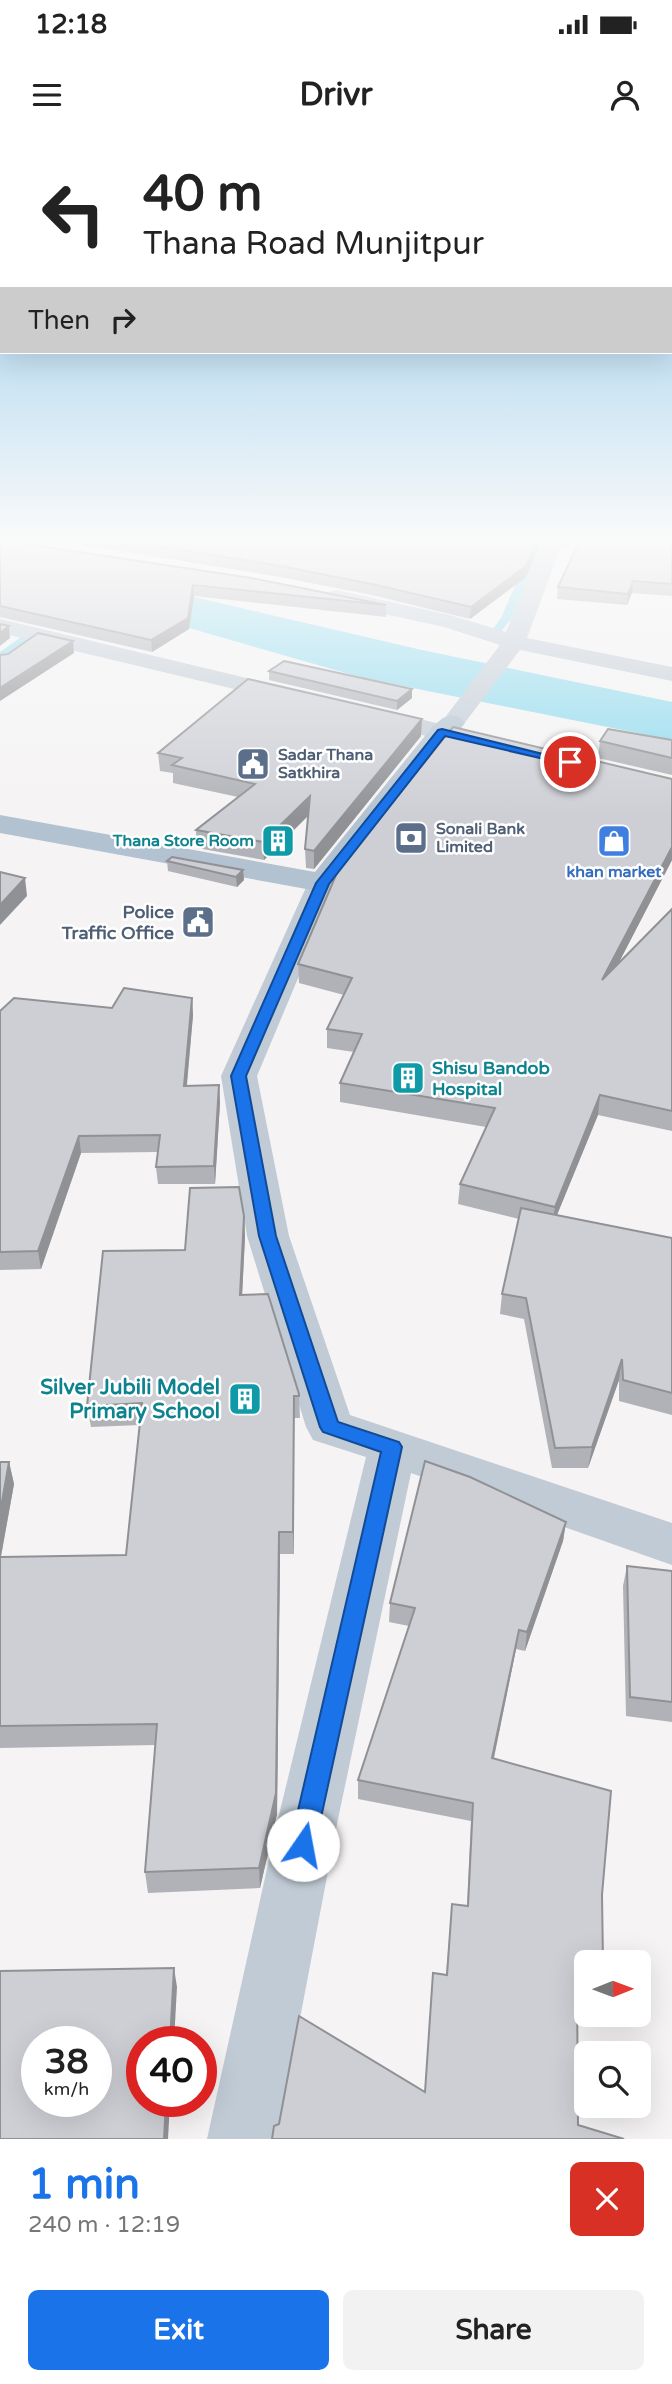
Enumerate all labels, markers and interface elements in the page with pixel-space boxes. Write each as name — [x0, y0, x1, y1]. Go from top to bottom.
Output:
text: 12:18 — [35, 9, 107, 40]
icon: menu — [28, 76, 66, 114]
text: Drivr — [299, 76, 373, 114]
icon: person — [606, 76, 644, 114]
text: 40 m — [143, 165, 262, 224]
icon: left — [28, 168, 119, 259]
text: Thana Road Munjitpur — [143, 225, 484, 263]
icon: right — [104, 301, 142, 339]
text: Then — [28, 305, 90, 336]
pin — [540, 732, 600, 792]
icon: arrive — [551, 743, 589, 781]
public building icon: Sadar Thana Satkhira — [234, 745, 272, 783]
place label: Sadar Thana Satkhira — [278, 745, 373, 783]
bank icon: Sonali Bank Limited — [392, 819, 430, 857]
place label: Sonali Bank Limited — [436, 819, 525, 857]
building icon: Thana Store Room — [259, 822, 297, 860]
shop icon: khan market — [595, 822, 633, 860]
place label: Thana Store Room — [112, 831, 254, 851]
place label: khan market — [567, 862, 662, 882]
place label: Police Traffic Office — [61, 901, 174, 944]
public building icon: Police Traffic Office — [179, 903, 217, 941]
place label: Shisu Bandob Hospital — [432, 1057, 550, 1100]
building icon: Shisu Bandob Hospital — [389, 1059, 427, 1097]
place label: Silver Jubili Model Primary School — [40, 1375, 220, 1424]
building icon: Silver Jubili Model Primary School — [226, 1380, 264, 1418]
position arrow — [266, 1808, 340, 1882]
north arrow — [574, 1950, 651, 2026]
map controls — [574, 1950, 651, 2118]
speed limit sign: 40 — [126, 2026, 217, 2117]
text: 38 — [45, 2041, 88, 2083]
button: search — [574, 2041, 651, 2118]
text: km/h — [44, 2078, 89, 2100]
text: 1 min — [28, 2159, 140, 2210]
button: close — [570, 2162, 644, 2236]
text: 240 m · 12:19 — [28, 2211, 180, 2239]
button: Exit — [28, 2290, 329, 2370]
button: Share — [343, 2290, 644, 2370]

